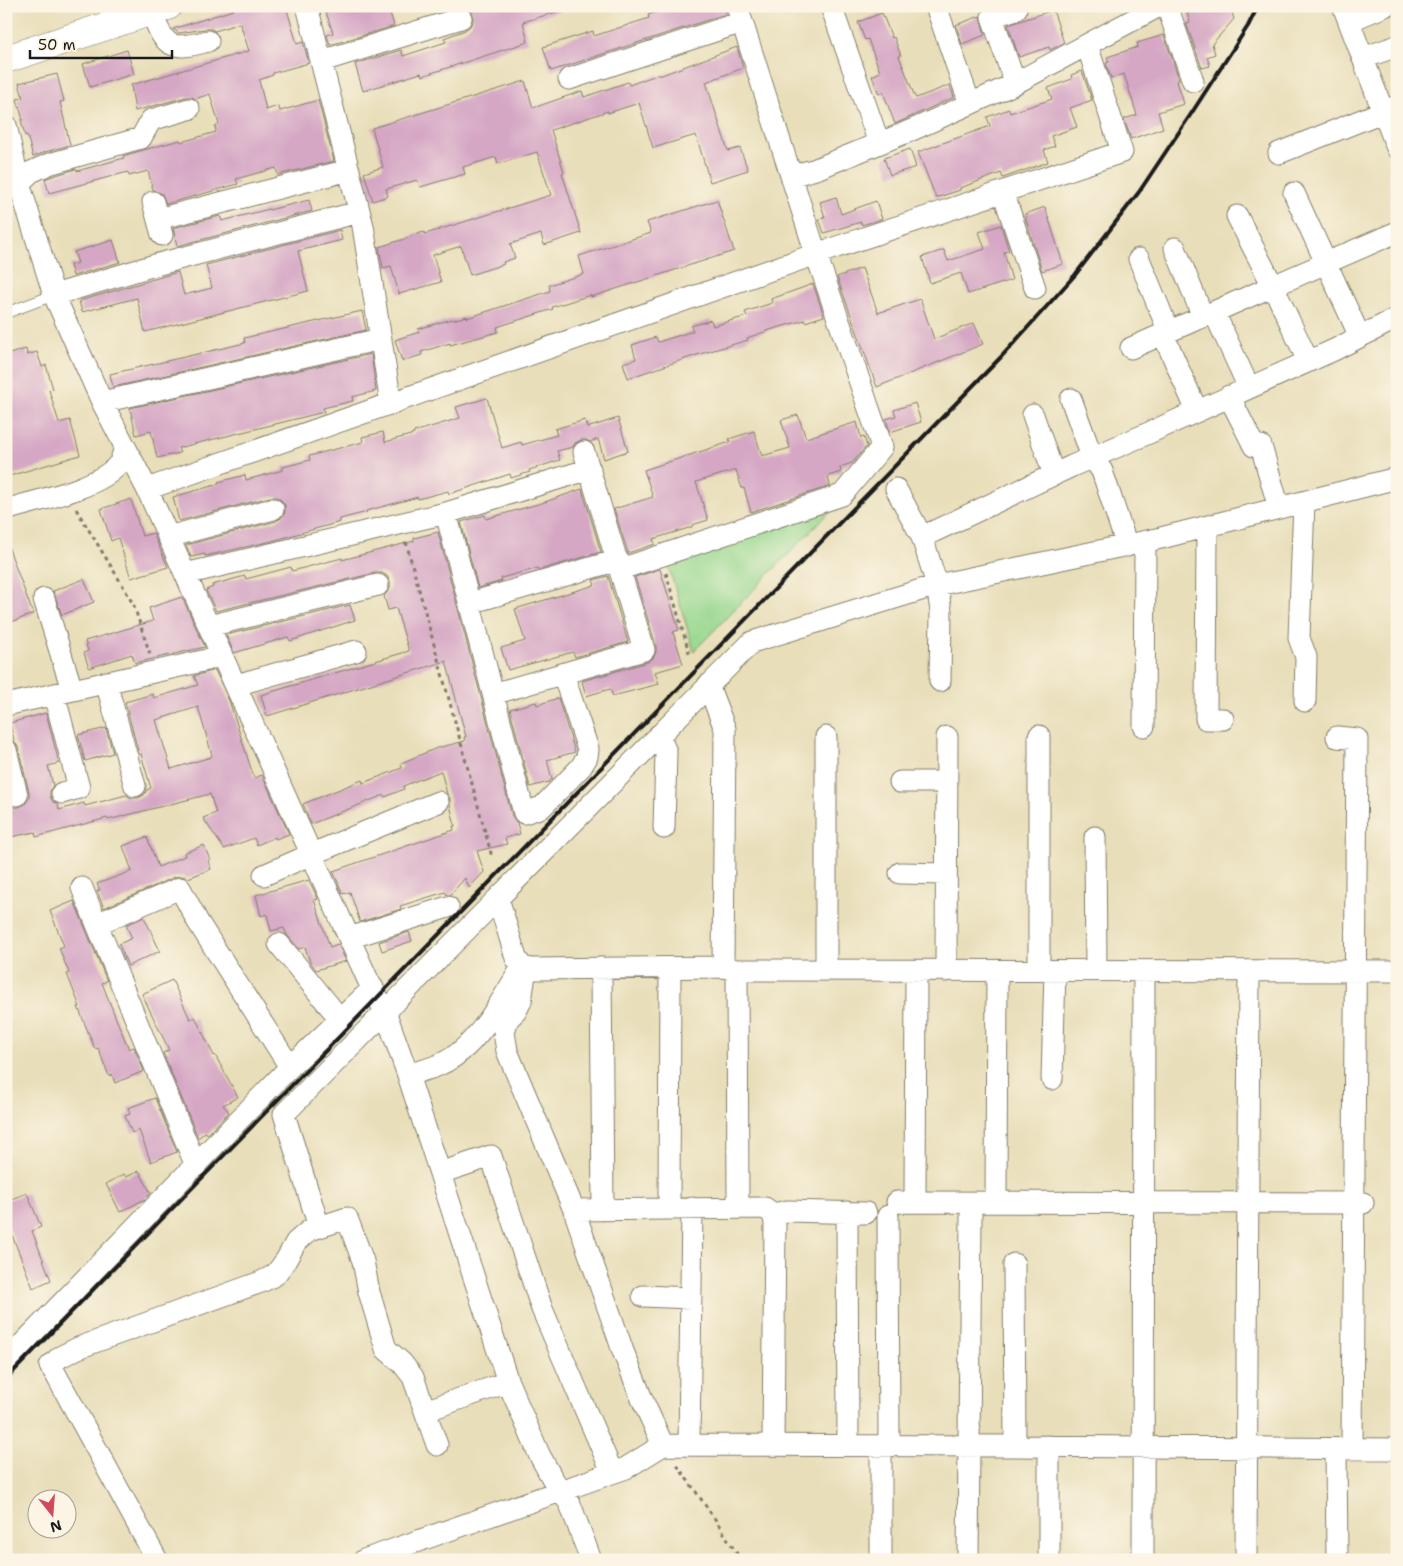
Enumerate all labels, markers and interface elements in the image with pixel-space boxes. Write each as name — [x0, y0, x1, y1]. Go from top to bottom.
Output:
scale bar — [30, 28, 172, 60]
text: 50 m — [38, 35, 76, 55]
north arrow — [28, 1488, 78, 1538]
text: N — [48, 1516, 64, 1537]

